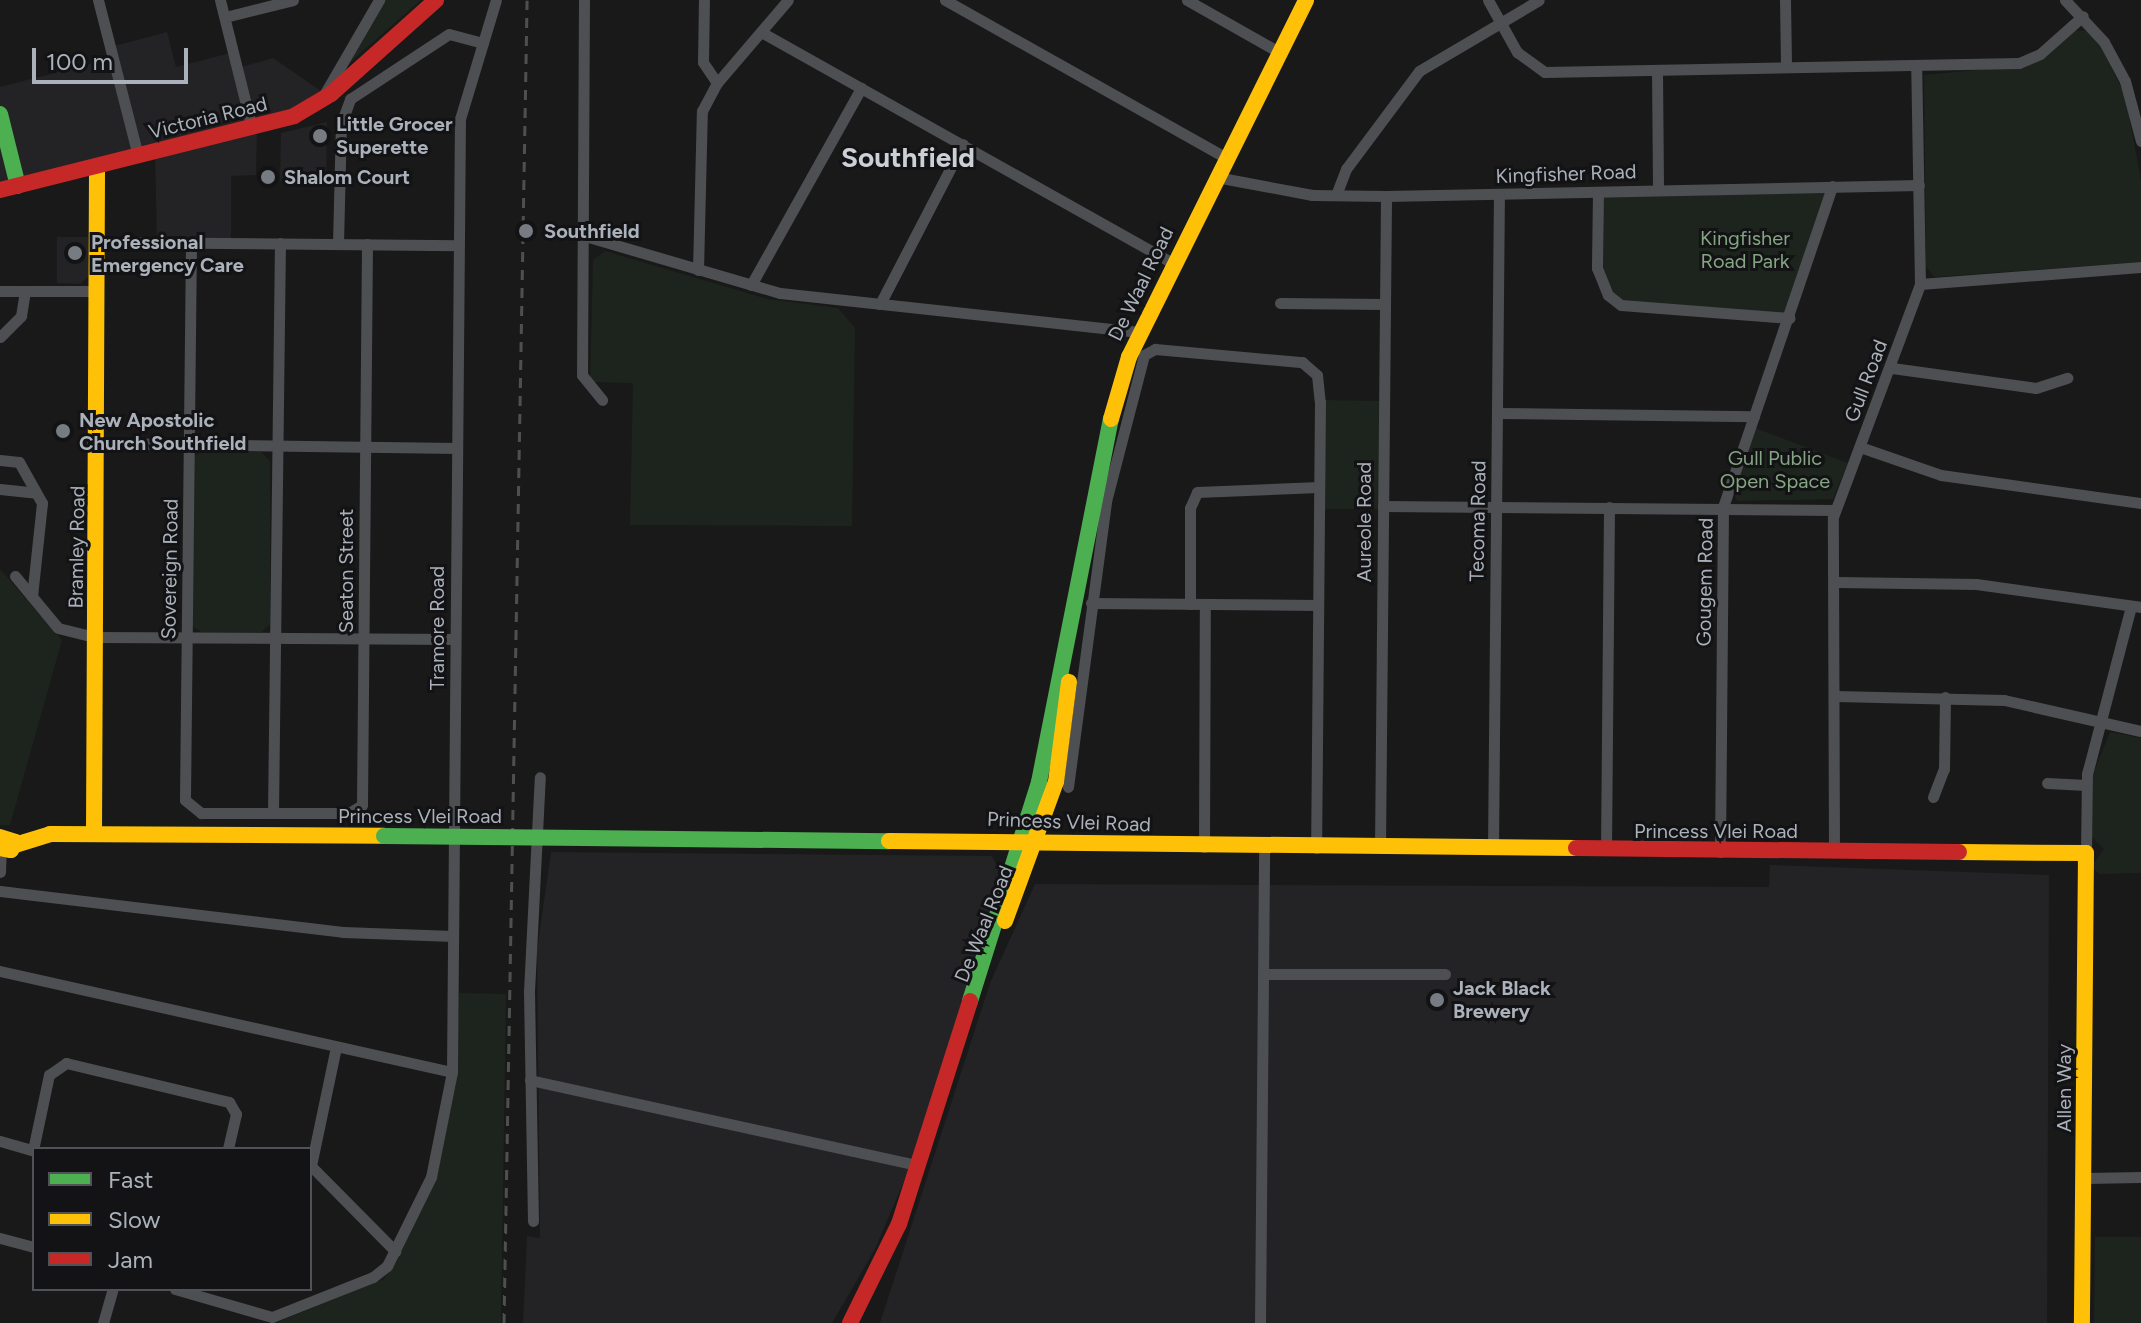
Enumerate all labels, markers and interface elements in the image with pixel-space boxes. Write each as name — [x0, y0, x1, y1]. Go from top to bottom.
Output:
scale bar — [36, 32, 192, 82]
text: 100 m — [46, 47, 113, 76]
street label: Victoria Road — [146, 92, 270, 144]
place label: Little Grocer Superette — [336, 112, 452, 159]
marker: Little Grocer Superette — [311, 127, 329, 145]
district label: Southfield — [841, 140, 975, 174]
street label: Kingfisher Road — [1495, 160, 1637, 188]
place label: Shalom Court — [284, 165, 410, 189]
marker: Shalom Court — [259, 168, 277, 186]
place label: Southfield — [544, 219, 640, 243]
marker: Southfield — [515, 220, 537, 242]
street label: De Waal Road — [1103, 223, 1179, 345]
park label: Kingfisher Road Park — [1700, 227, 1790, 274]
place label: Professional Emergency Care — [91, 230, 244, 277]
marker: Professional Emergency Care — [66, 244, 84, 262]
street label: Gull Road — [1839, 336, 1893, 426]
place label: New Apostolic Church Southfield — [79, 408, 246, 455]
marker: New Apostolic Church Southfield — [54, 422, 72, 440]
park label: Gull Public Open Space — [1720, 447, 1830, 494]
street label: Tecoma Road — [1465, 460, 1491, 582]
street label: Aureole Road — [1352, 462, 1376, 582]
street label: Bramley Road — [64, 485, 90, 609]
street label: Sovereign Road — [157, 498, 183, 640]
street label: Seaton Street — [334, 509, 358, 633]
street label: Gougem Road — [1692, 517, 1718, 647]
street label: Tramore Road — [425, 566, 449, 690]
street label: Princess Vlei Road — [338, 804, 502, 828]
street label: Princess Vlei Road — [987, 807, 1151, 837]
street label: Princess Vlei Road — [1634, 819, 1798, 843]
street label: De Waal Road — [950, 862, 1018, 986]
place label: Jack Black Brewery — [1453, 976, 1551, 1023]
marker: Jack Black Brewery — [1428, 991, 1446, 1009]
street label: Allen Way — [2052, 1044, 2076, 1132]
legend — [32, 1147, 312, 1291]
text: Fast — [108, 1165, 153, 1194]
text: Slow — [108, 1205, 160, 1234]
text: Jam — [108, 1245, 153, 1274]

